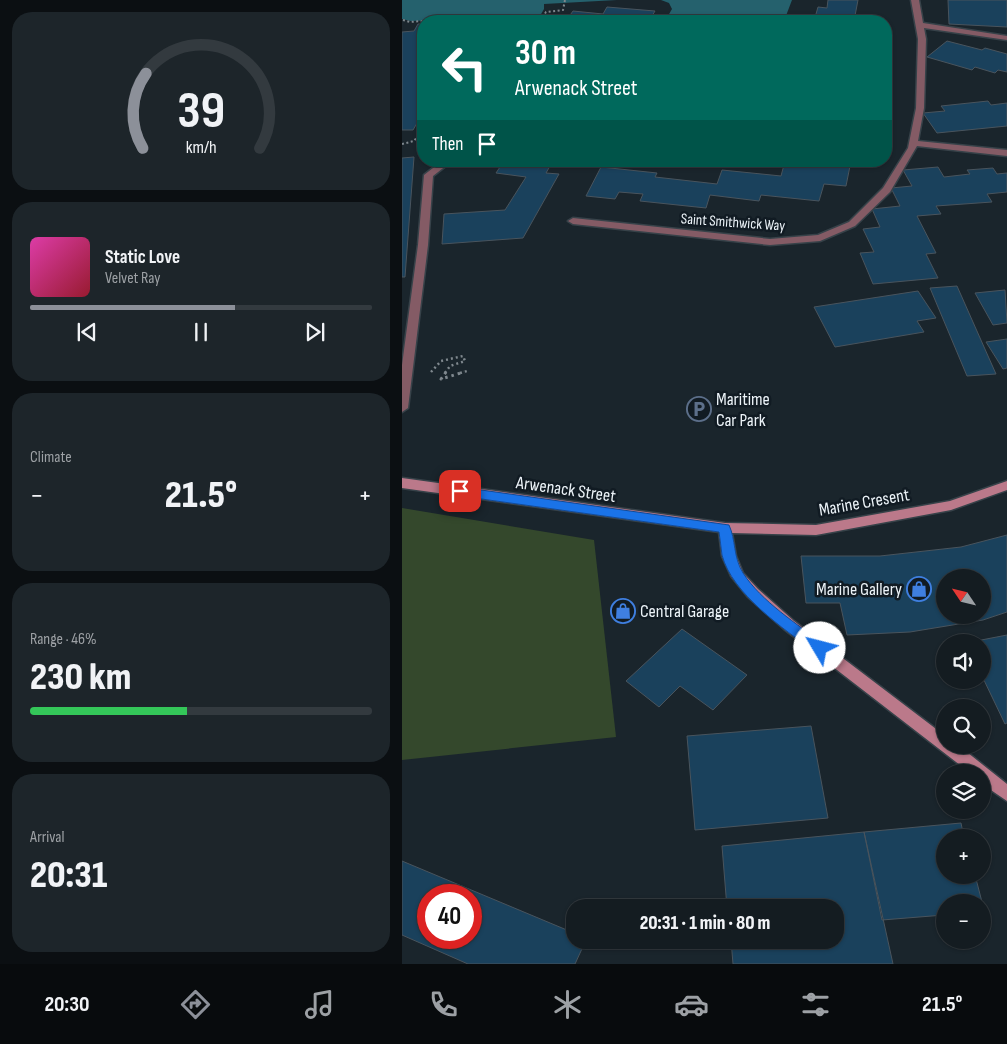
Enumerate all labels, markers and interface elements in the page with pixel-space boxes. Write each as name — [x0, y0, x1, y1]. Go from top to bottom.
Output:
text: 30 m — [515, 32, 576, 75]
icon: left — [432, 35, 497, 100]
text: Arwenack Street — [515, 75, 638, 102]
text: 39 — [177, 80, 225, 143]
icon: arrive — [473, 130, 501, 158]
text: Then — [432, 133, 463, 156]
text: km/h — [186, 137, 216, 158]
street label: Saint Smithwick Way — [680, 209, 786, 236]
text: Static Love — [105, 246, 180, 269]
text: Velvet Ray — [105, 269, 160, 288]
icon: previous — [73, 318, 101, 346]
icon: pause — [187, 318, 215, 346]
icon: next — [301, 318, 329, 346]
place label: Maritime Car Park — [716, 389, 770, 431]
parking icon: Maritime Car Park — [686, 396, 712, 422]
text: Climate — [30, 448, 72, 467]
pin — [439, 470, 481, 512]
street label: Arwenack Street — [514, 472, 618, 507]
text: 21.5° — [165, 473, 237, 518]
icon: arrive — [446, 477, 474, 505]
text: − — [30, 479, 44, 512]
text: + — [358, 479, 372, 512]
street label: Marine Cresent — [817, 484, 912, 521]
north arrow — [936, 569, 991, 624]
map controls — [936, 569, 991, 949]
shop icon: Marine Gallery — [906, 576, 932, 602]
place label: Marine Gallery — [816, 579, 902, 600]
shop icon: Central Garage — [610, 598, 636, 624]
place label: Central Garage — [640, 601, 729, 622]
position arrow — [793, 621, 845, 673]
text: Range · 46% — [30, 630, 97, 649]
button: sound — [936, 634, 991, 689]
text: 230 km — [30, 655, 131, 700]
button: search — [936, 699, 991, 754]
button: layers — [936, 764, 991, 819]
text: Arrival — [30, 828, 64, 847]
button: + — [936, 829, 991, 884]
text: 20:31 — [30, 853, 107, 898]
speed limit sign: 40 — [417, 884, 482, 949]
button: − — [936, 894, 991, 949]
text: 20:31 · 1 min · 80 m — [640, 912, 770, 935]
icon: directions — [178, 987, 213, 1022]
icon: music — [302, 987, 337, 1022]
icon: phone — [426, 987, 461, 1022]
icon: climate — [550, 987, 585, 1022]
icon: car — [674, 987, 709, 1022]
icon: filters — [798, 987, 833, 1022]
text: 20:30 — [44, 991, 90, 1018]
text: 21.5° — [922, 991, 962, 1018]

